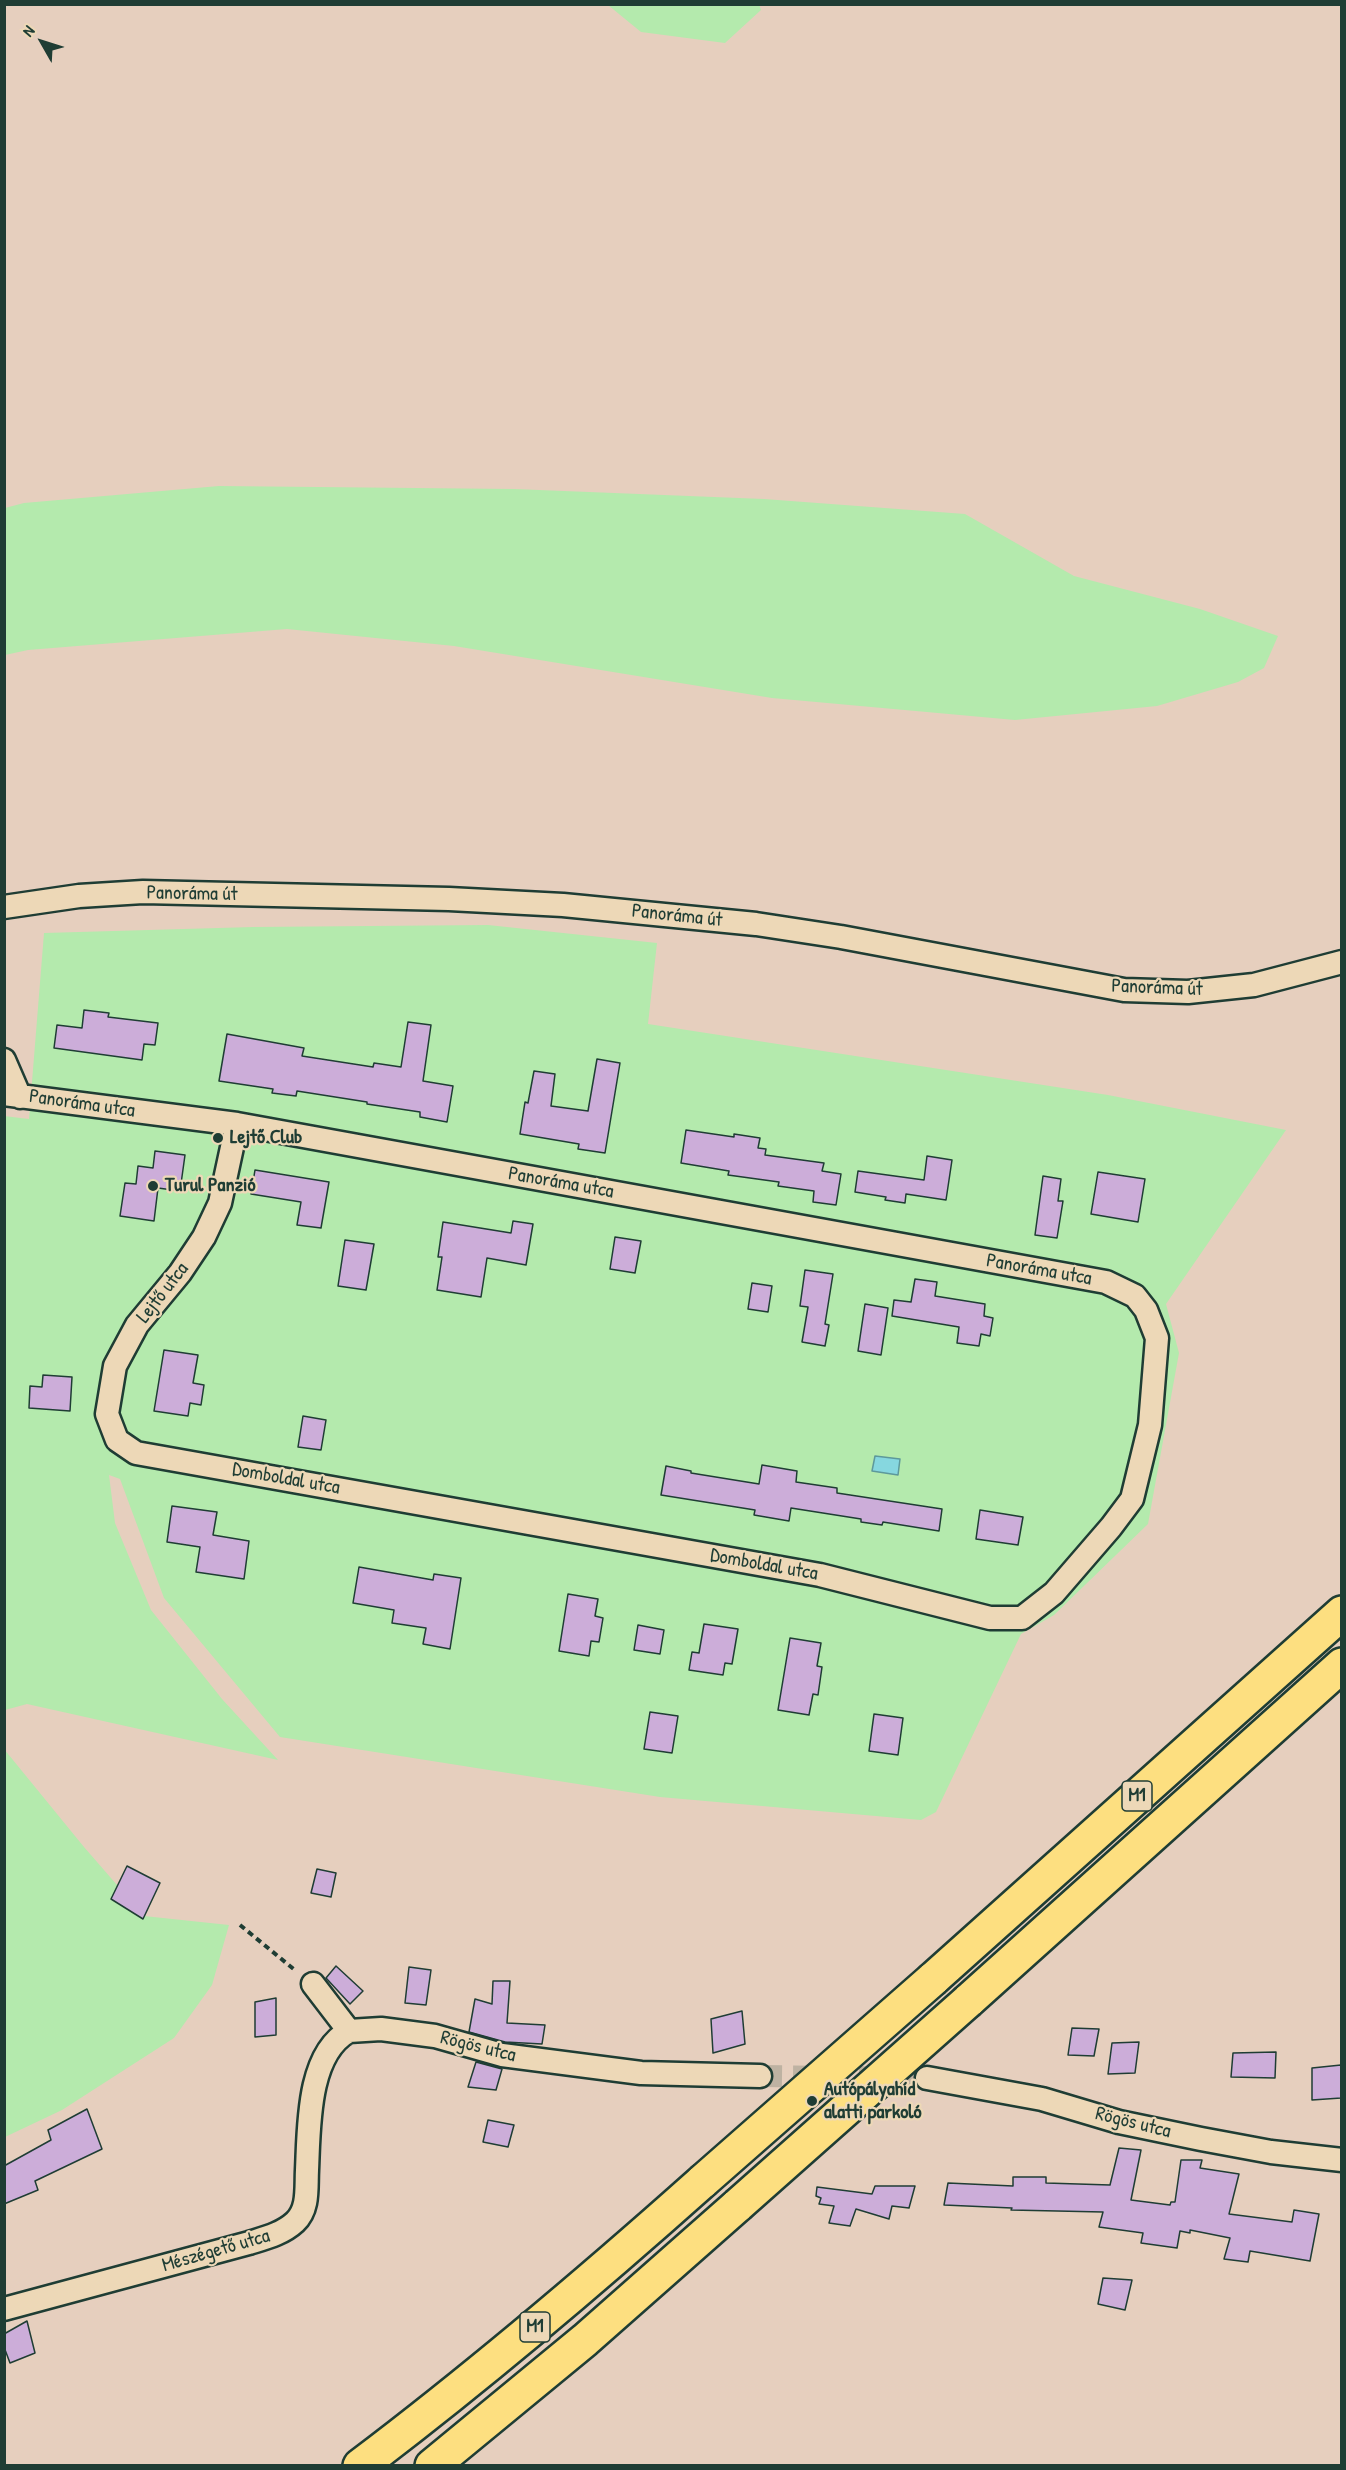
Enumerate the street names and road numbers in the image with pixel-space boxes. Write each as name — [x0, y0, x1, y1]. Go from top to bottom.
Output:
street label: Panoráma út — [146, 881, 238, 907]
street label: Panoráma út — [630, 899, 724, 933]
street label: Panoráma út — [1111, 974, 1203, 1002]
street label: Panoráma utca — [28, 1085, 136, 1123]
street label: Panoráma utca — [506, 1162, 616, 1204]
street label: Panoráma utca — [984, 1249, 1094, 1291]
street label: Lejtő utca — [132, 1258, 194, 1328]
street label: Domboldal utca — [230, 1458, 342, 1500]
street label: Domboldal utca — [708, 1544, 820, 1586]
road number: M1 — [1122, 1781, 1152, 1811]
street label: Rögös utca — [438, 2026, 518, 2068]
street label: Rögös utca — [1093, 2102, 1173, 2144]
street label: Mészégető utca — [159, 2224, 273, 2278]
road number: M1 — [520, 2312, 550, 2342]

